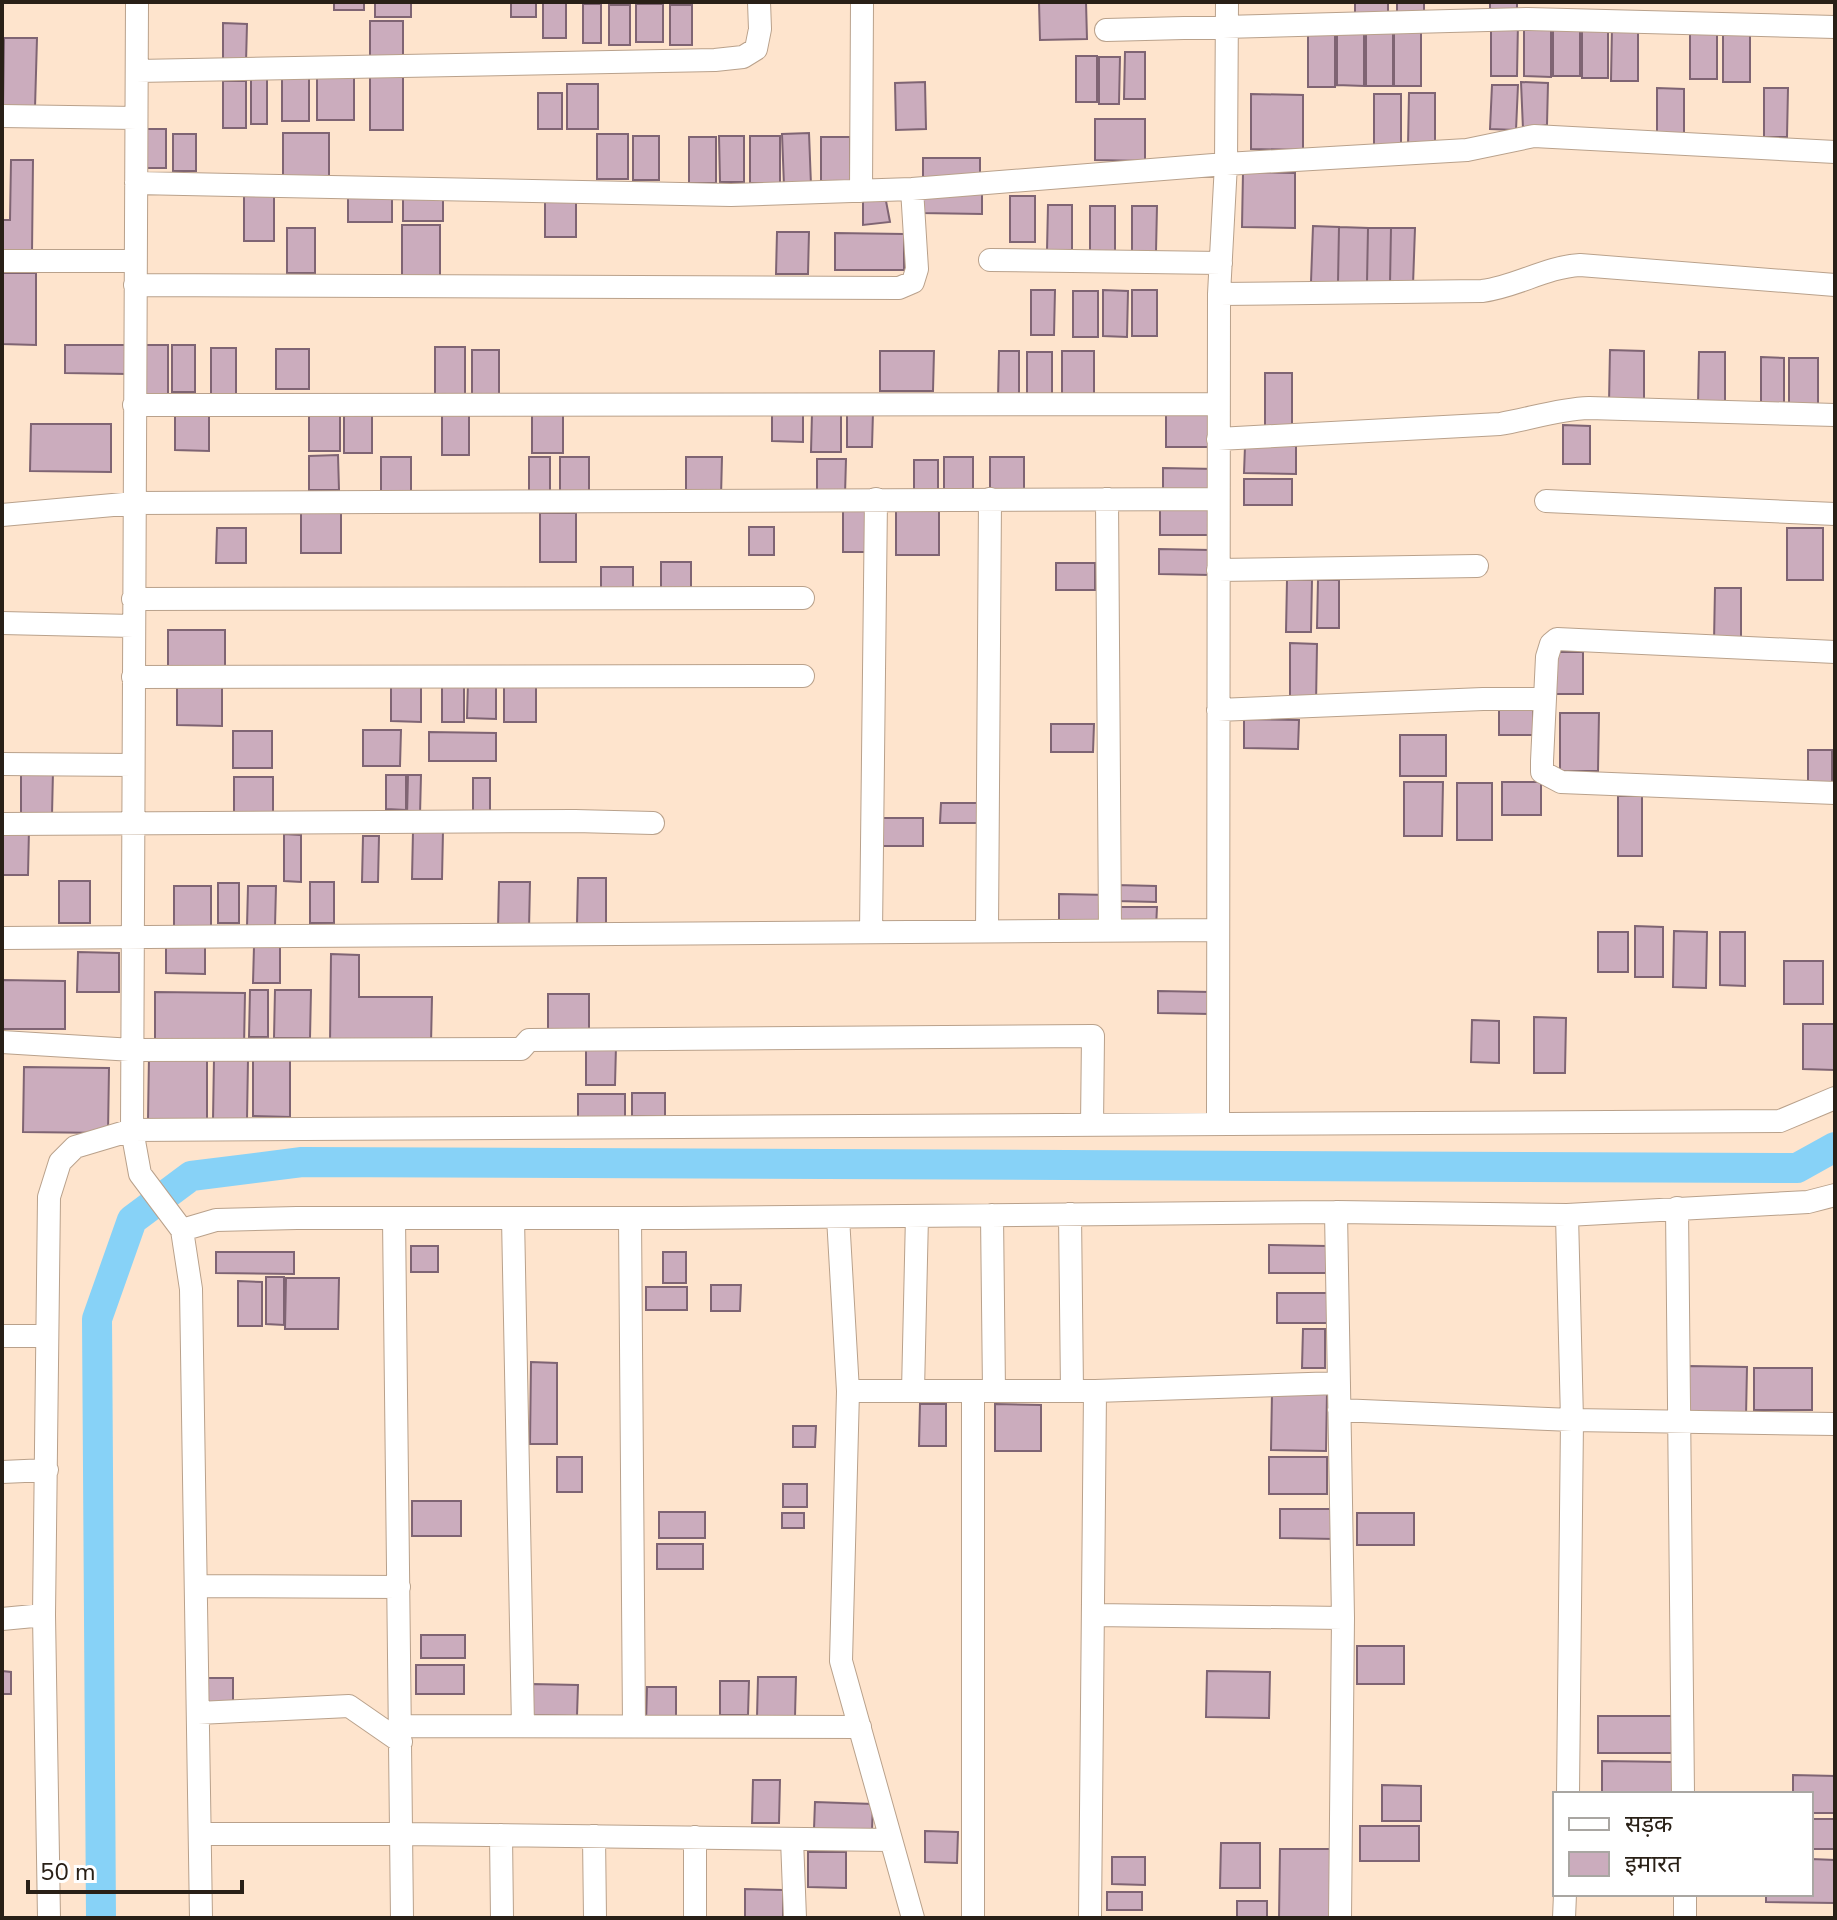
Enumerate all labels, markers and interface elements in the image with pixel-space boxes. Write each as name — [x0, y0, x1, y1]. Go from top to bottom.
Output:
legend — [1553, 1792, 1813, 1896]
text: सड़क — [1625, 1808, 1673, 1840]
scale bar — [28, 1844, 242, 1894]
text: इमारत — [1625, 1848, 1682, 1880]
text: 50 m — [40, 1856, 96, 1888]

